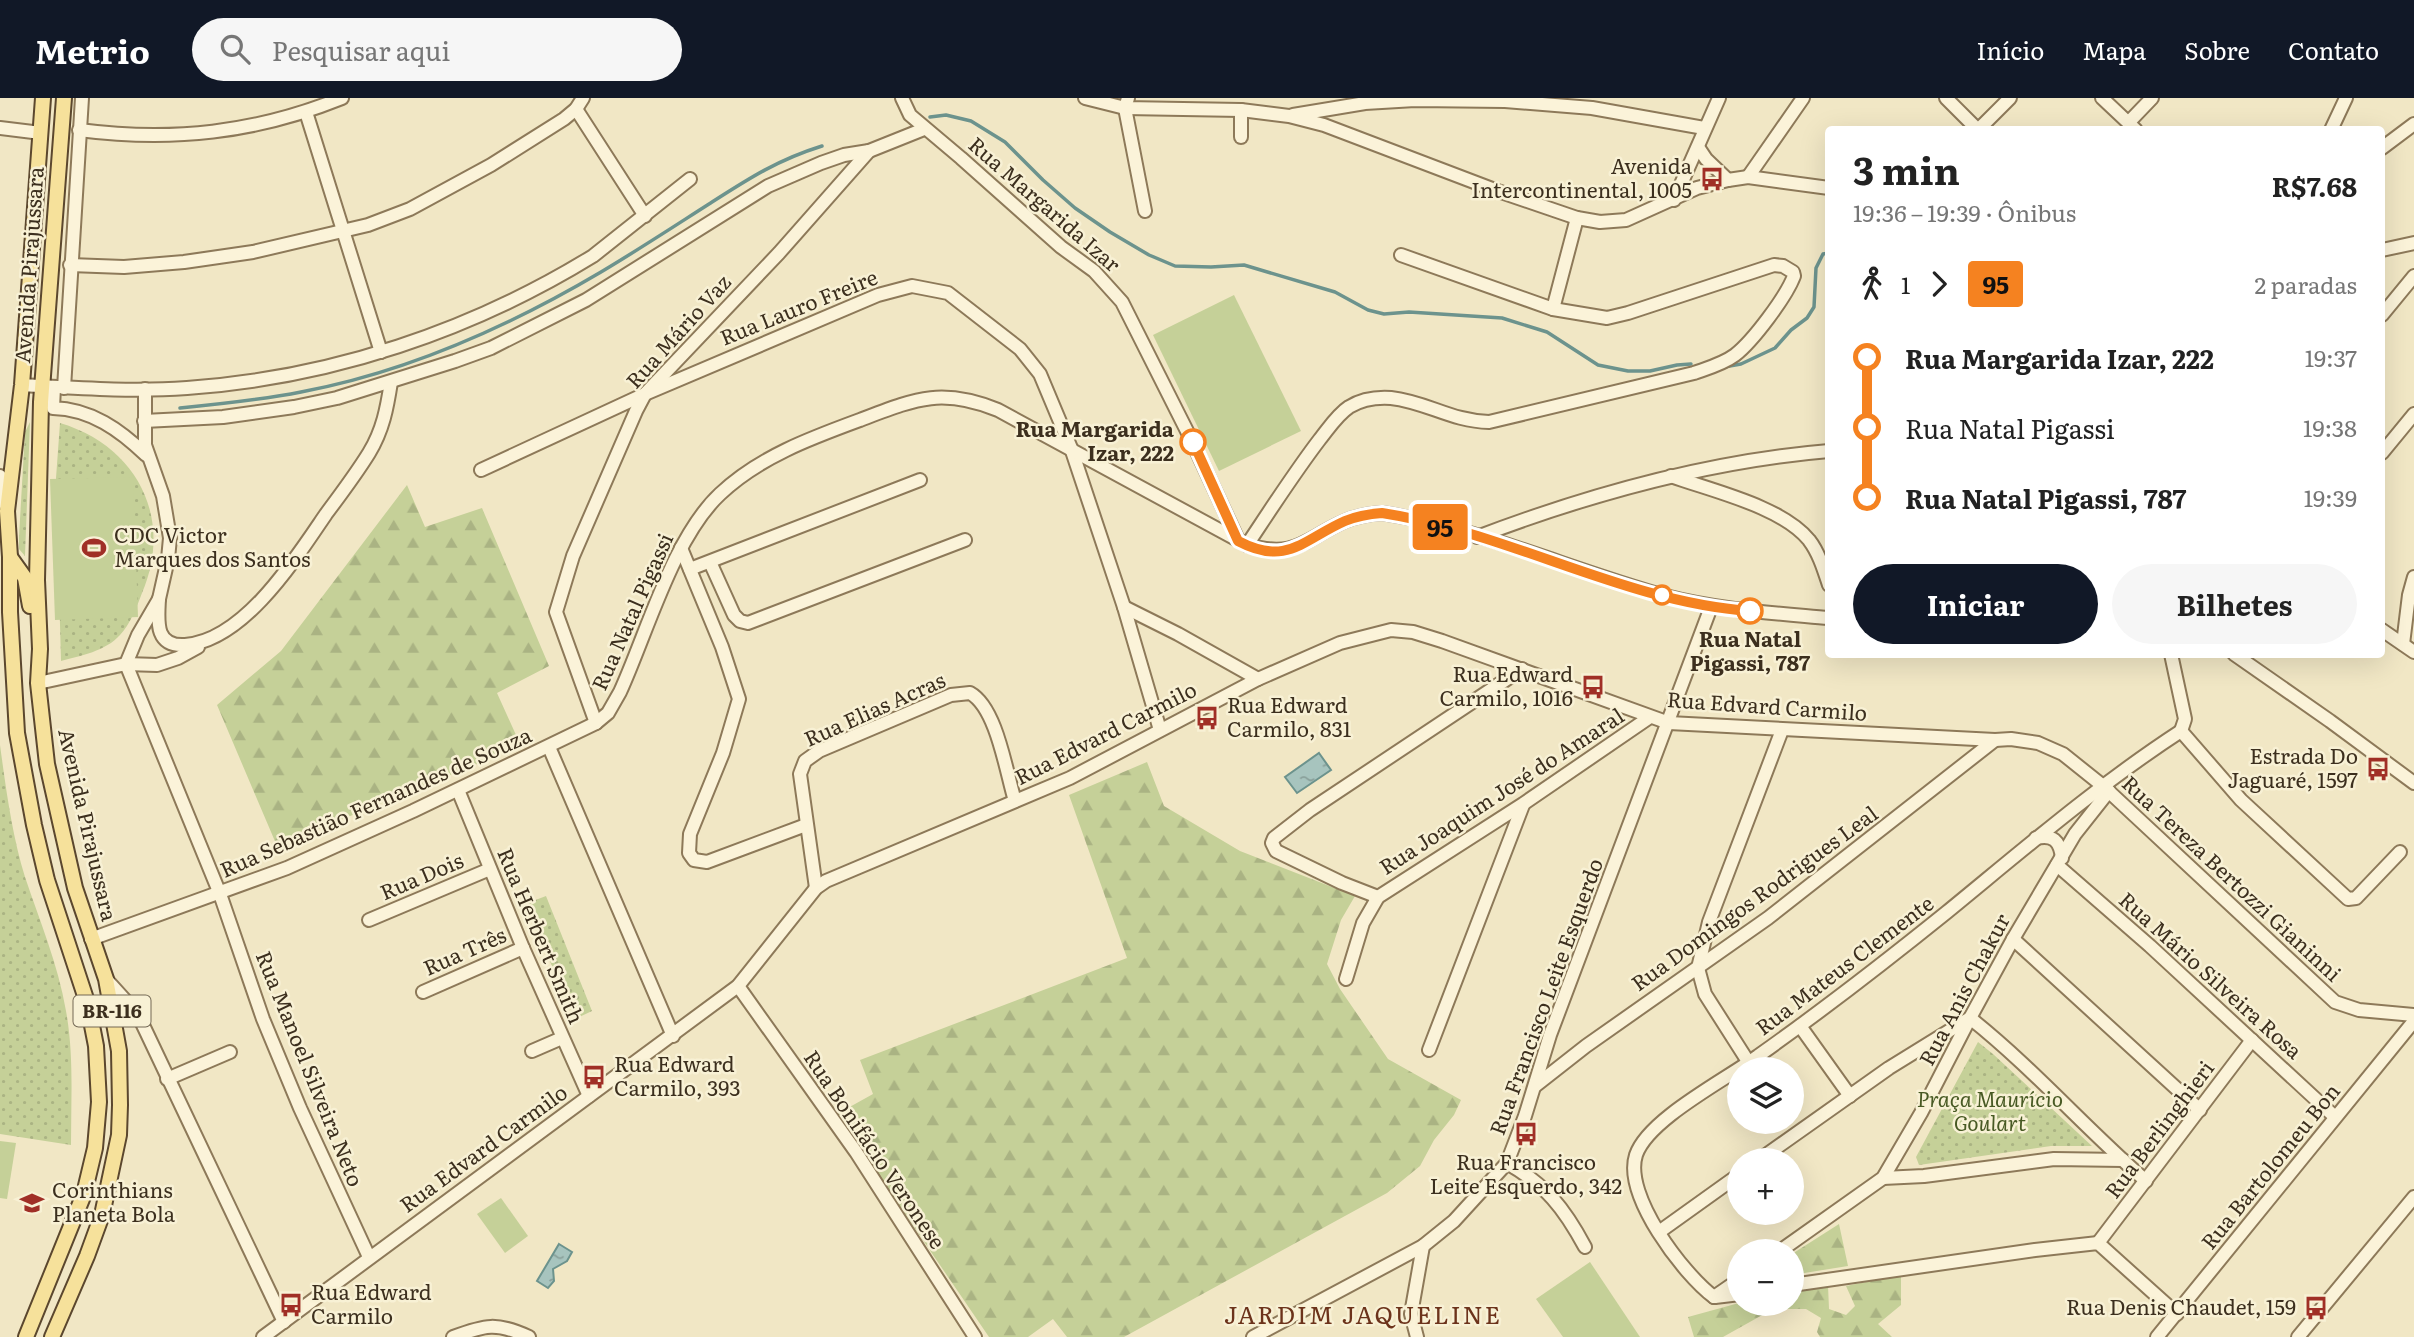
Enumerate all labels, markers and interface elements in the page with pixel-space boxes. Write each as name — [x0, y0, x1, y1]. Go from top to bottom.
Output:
search box — [192, 18, 682, 81]
text: Metrio — [35, 25, 150, 74]
icon: search — [216, 30, 254, 68]
text: Pesquisar aqui — [272, 30, 450, 69]
text: Início — [1977, 32, 2044, 67]
text: Mapa — [2082, 32, 2146, 67]
text: Sobre — [2184, 32, 2250, 67]
text: Contato — [2288, 32, 2379, 67]
street label: Rua Margarida Izar — [963, 128, 1129, 278]
text: 3 min — [1853, 140, 1960, 197]
place label: Avenida Intercontinental, 1005 — [1471, 149, 1693, 204]
street label: Avenida Pirajussara — [5, 165, 50, 364]
bus stop icon: Avenida Intercontinental, 1005 — [1698, 165, 1726, 193]
text: R$7.68 — [2272, 166, 2357, 205]
text: 19:36 – 19:39 · Ônibus — [1853, 195, 2076, 229]
street label: Rua Lauro Freire — [715, 260, 882, 351]
icon: walk — [1853, 265, 1891, 303]
icon: forward — [1920, 265, 1958, 303]
street label: Rua Mário Vaz — [617, 266, 737, 394]
text: 95 — [1982, 266, 2009, 301]
text: 1 — [1901, 267, 1910, 301]
text: 2 paradas — [2255, 267, 2357, 301]
text: Rua Margarida Izar, 222 — [1905, 338, 2214, 377]
text: 19:37 — [2305, 340, 2357, 374]
text: Rua Natal Pigassi — [1905, 408, 2115, 447]
text: 19:38 — [2303, 410, 2357, 444]
place label: Rua Margarida Izar, 222 — [1015, 412, 1175, 467]
marker: Rua Margarida Izar, 222 — [1180, 429, 1206, 455]
text: Rua Natal Pigassi, 787 — [1905, 478, 2186, 517]
text: 19:39 — [2304, 480, 2357, 514]
line badge: 95 — [1408, 504, 1472, 550]
text: 95 — [1427, 509, 1453, 544]
place label: CDC Victor Marques dos Santos — [114, 518, 310, 573]
street label: Rua Natal Pigassi — [582, 527, 679, 695]
sports icon: CDC Victor Marques dos Santos — [80, 534, 108, 562]
button: Iniciar — [1853, 564, 2098, 644]
button: Bilhetes — [2112, 564, 2357, 644]
unlabelled marker — [1652, 585, 1672, 605]
marker: Rua Natal Pigassi, 787 — [1737, 598, 1763, 624]
place label: Rua Natal Pigassi, 787 — [1690, 622, 1811, 677]
place label: Rua Edward Carmilo, 1016 — [1440, 657, 1573, 712]
street label: Rua Elias Acras — [798, 663, 950, 753]
street label: Rua Edvard Carmilo — [1008, 672, 1201, 791]
bus stop icon: Rua Edward Carmilo, 1016 — [1579, 673, 1607, 701]
street label: Rua Edvard Carmilo — [1666, 682, 1868, 727]
place label: Rua Edward Carmilo, 831 — [1227, 688, 1352, 743]
street label: Rua Joaquim José do Amaral — [1372, 699, 1629, 881]
bus stop icon: Rua Edward Carmilo, 831 — [1193, 704, 1221, 732]
street label: Rua Sebastião Fernandes de Souza — [214, 718, 536, 884]
street label: Avenida Pirajussara — [52, 725, 127, 925]
place label: Estrada Do Jaguaré, 1597 — [2228, 739, 2358, 794]
bus stop icon: Estrada Do Jaguaré, 1597 — [2364, 755, 2392, 783]
street label: Rua Tereza Bertozzi Gianinni — [2116, 767, 2349, 987]
street label: Rua Domingos Rodrigues Leal — [1624, 797, 1883, 997]
street label: Rua Herbert Smith — [491, 842, 593, 1028]
street label: Rua Dois — [374, 843, 468, 906]
street label: Rua Francisco Leite Esquerdo — [1480, 853, 1609, 1139]
street label: Rua Mário Silveira Rosa — [2113, 883, 2311, 1065]
street label: Rua Mateus Clemente — [1748, 887, 1939, 1041]
street label: Rua Anis Chakur — [1910, 907, 2016, 1070]
street label: Rua Três — [418, 918, 510, 982]
street label: Rua Manoel Silveira Neto — [250, 946, 373, 1191]
road number: BR-116 — [74, 995, 150, 1026]
street label: Rua Bonifácio Veronese — [798, 1043, 954, 1254]
place label: Rua Edward Carmilo, 393 — [614, 1047, 741, 1102]
street label: Rua Berlinghieri — [2096, 1053, 2220, 1204]
map controls — [1727, 1057, 1804, 1316]
button: layers — [1727, 1057, 1804, 1134]
bus stop icon: Rua Edward Carmilo, 393 — [580, 1063, 608, 1091]
street label: Rua Edvard Carmilo — [392, 1075, 573, 1218]
street label: Rua Bartolomeu Bon — [2192, 1076, 2346, 1255]
park label: Praça Maurício Goulart — [1917, 1082, 2063, 1137]
bus stop icon: Rua Francisco Leite Esquerdo, 342 — [1512, 1120, 1540, 1148]
place label: Rua Francisco Leite Esquerdo, 342 — [1430, 1145, 1622, 1200]
button: + — [1727, 1148, 1804, 1225]
place label: Corinthians Planeta Bola — [52, 1173, 176, 1228]
school or university icon: Corinthians Planeta Bola — [18, 1189, 46, 1217]
button: − — [1727, 1239, 1804, 1316]
place label: Rua Edward Carmilo — [311, 1275, 432, 1330]
place label: Rua Denis Chaudet, 159 — [2066, 1290, 2296, 1321]
bus stop icon: Rua Edward Carmilo — [277, 1291, 305, 1319]
bus stop icon: Rua Denis Chaudet, 159 — [2302, 1294, 2330, 1322]
district label: JARDIM JAQUELINE — [1224, 1296, 1502, 1331]

